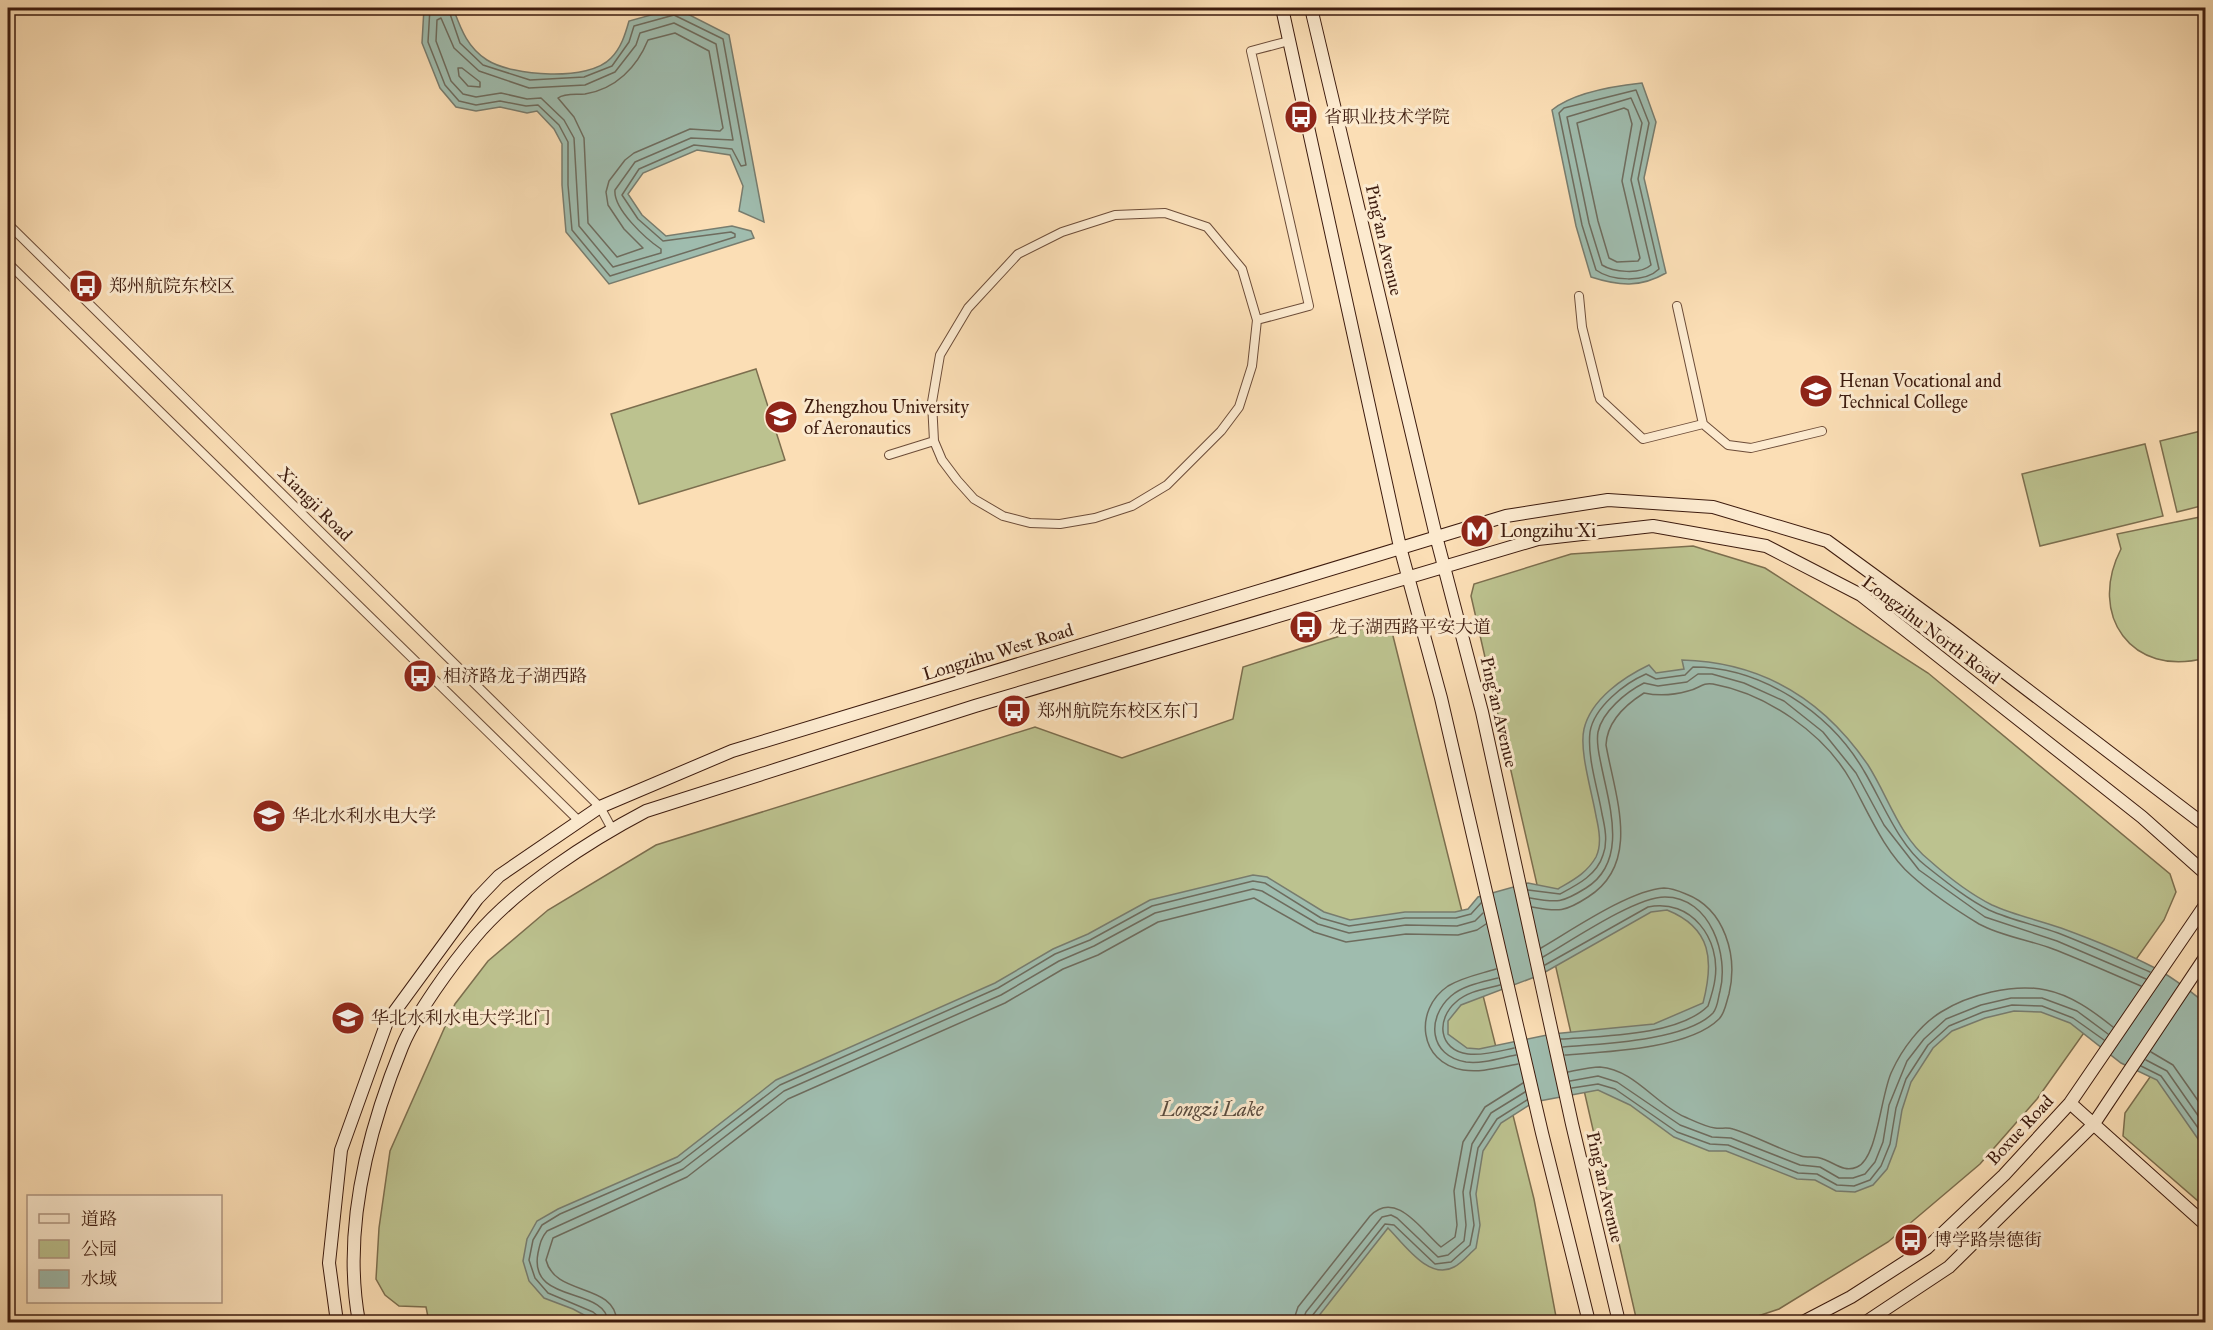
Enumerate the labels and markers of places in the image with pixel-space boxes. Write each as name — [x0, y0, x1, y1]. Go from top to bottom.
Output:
bus stop icon: 省职业技术学院 — [1283, 99, 1319, 135]
place label: 省职业技术学院 — [1324, 106, 1450, 128]
bus stop icon: 郑州航院东校区 — [68, 268, 104, 304]
place label: 郑州航院东校区 — [109, 275, 235, 297]
place label: Henan Vocational and Technical College — [1839, 370, 2001, 414]
school or university icon: Henan Vocational and Technical College — [1798, 373, 1834, 409]
place label: Zhengzhou University of Aeronautics — [804, 396, 969, 439]
school or university icon: Zhengzhou University of Aeronautics — [763, 399, 799, 435]
metro station icon: Longzihu Xi — [1459, 513, 1495, 549]
place label: Longzihu Xi — [1500, 520, 1596, 543]
bus stop icon: 龙子湖西路平安大道 — [1288, 609, 1324, 645]
place label: 龙子湖西路平安大道 — [1329, 616, 1491, 638]
bus stop icon: 相济路龙子湖西路 — [402, 658, 438, 694]
place label: 相济路龙子湖西路 — [443, 665, 587, 687]
bus stop icon: 郑州航院东校区东门 — [996, 693, 1032, 729]
place label: 郑州航院东校区东门 — [1037, 700, 1199, 722]
school or university icon: 华北水利水电大学 — [251, 798, 287, 834]
place label: 华北水利水电大学 — [292, 805, 436, 827]
school or university icon: 华北水利水电大学北门 — [330, 1000, 366, 1036]
place label: 华北水利水电大学北门 — [371, 1007, 551, 1029]
bus stop icon: 博学路崇德街 — [1893, 1222, 1929, 1258]
place label: 博学路崇德街 — [1934, 1229, 2042, 1251]

